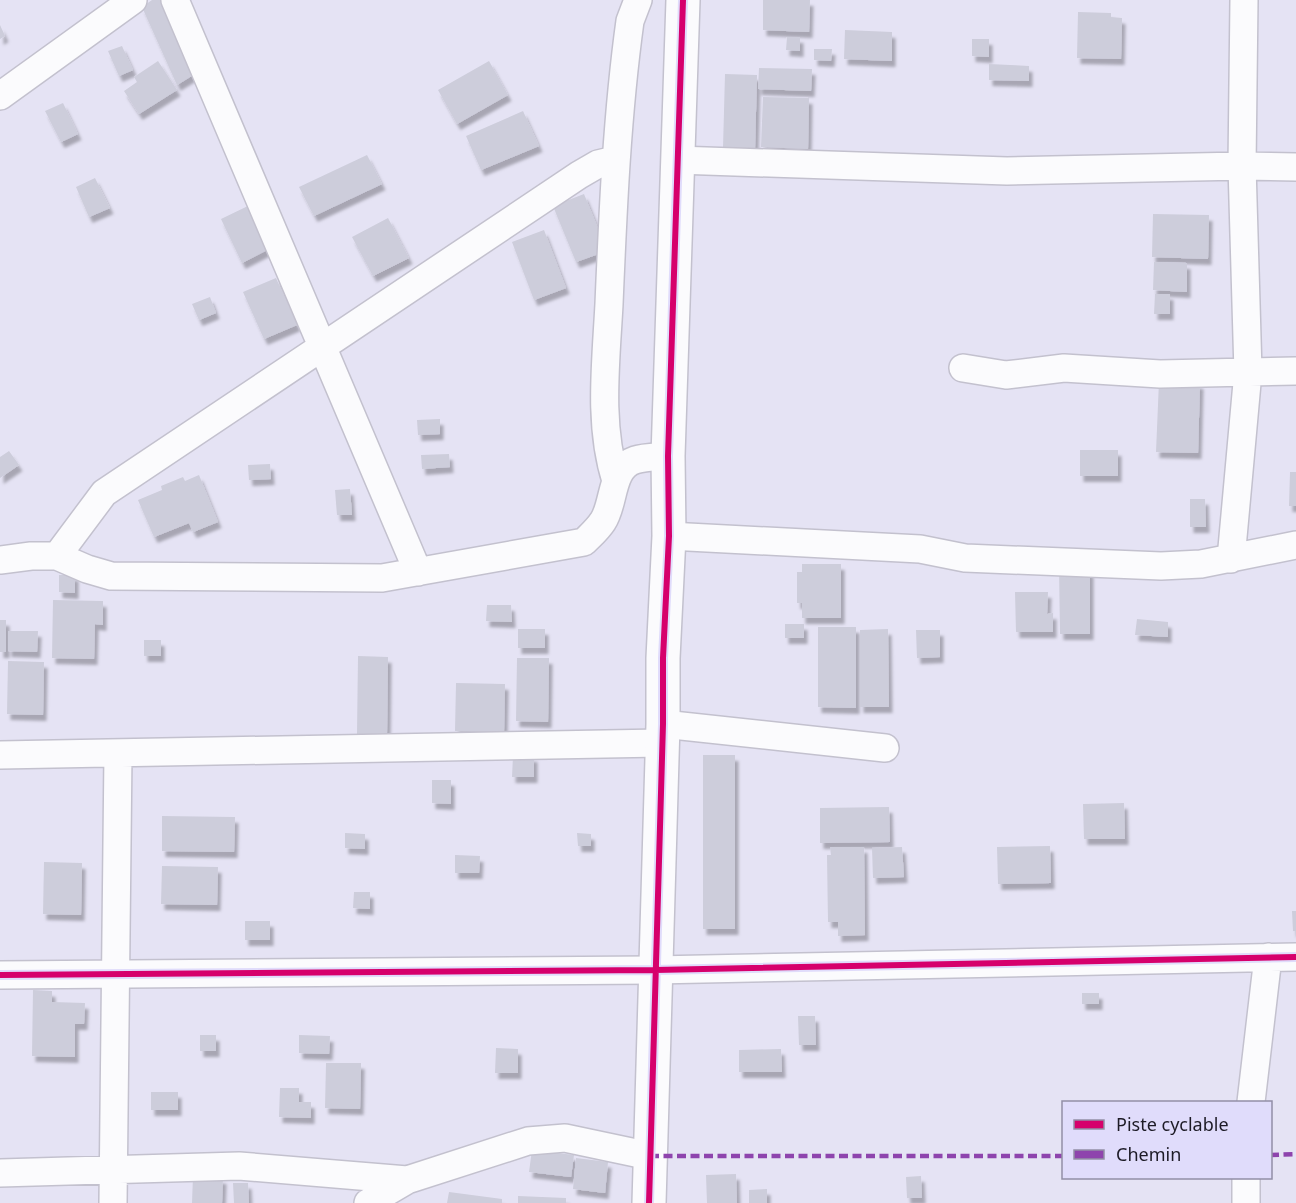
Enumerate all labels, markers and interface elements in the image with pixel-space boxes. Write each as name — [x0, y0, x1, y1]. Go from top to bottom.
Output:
legend — [1062, 1101, 1272, 1179]
text: Piste cyclable — [1116, 1112, 1229, 1136]
text: Chemin — [1116, 1142, 1181, 1166]

